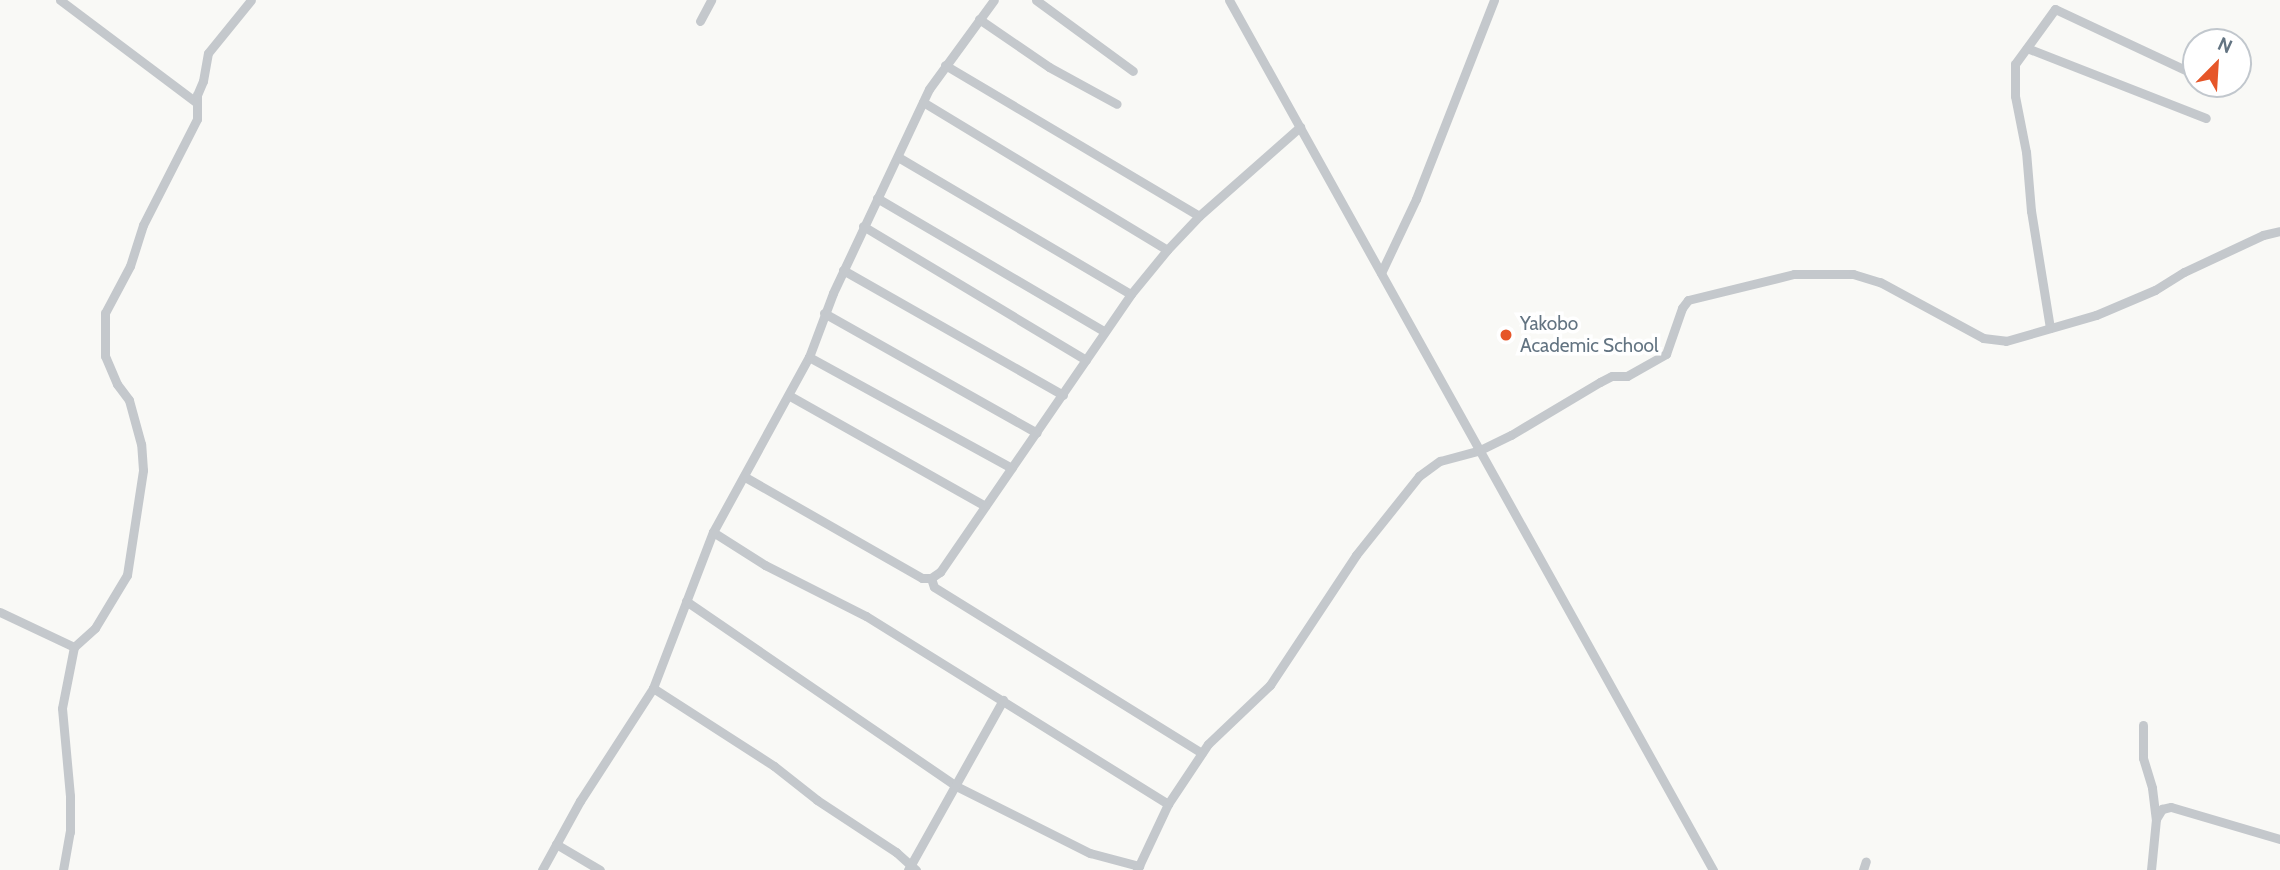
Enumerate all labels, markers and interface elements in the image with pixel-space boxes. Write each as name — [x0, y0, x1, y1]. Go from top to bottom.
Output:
north arrow — [2182, 28, 2252, 98]
text: N — [2214, 32, 2236, 58]
place label: Yakobo Academic School — [1520, 313, 1659, 357]
marker: Yakobo Academic School — [1498, 327, 1514, 343]

